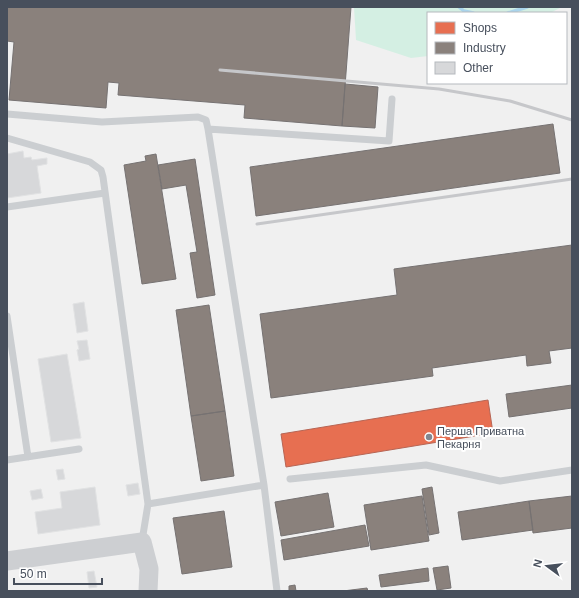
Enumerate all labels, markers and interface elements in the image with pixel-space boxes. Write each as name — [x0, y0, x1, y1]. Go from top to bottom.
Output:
legend — [427, 12, 567, 84]
text: Shops — [463, 21, 497, 35]
text: Industry — [463, 41, 506, 55]
text: Other — [463, 61, 493, 75]
place label: Перша Приватна Пекарня — [437, 425, 525, 450]
marker: Перша Приватна Пекарня — [424, 432, 434, 442]
north arrow — [527, 546, 567, 586]
text: N — [531, 558, 544, 569]
scale bar — [14, 560, 102, 586]
text: 50 m — [20, 567, 47, 581]

